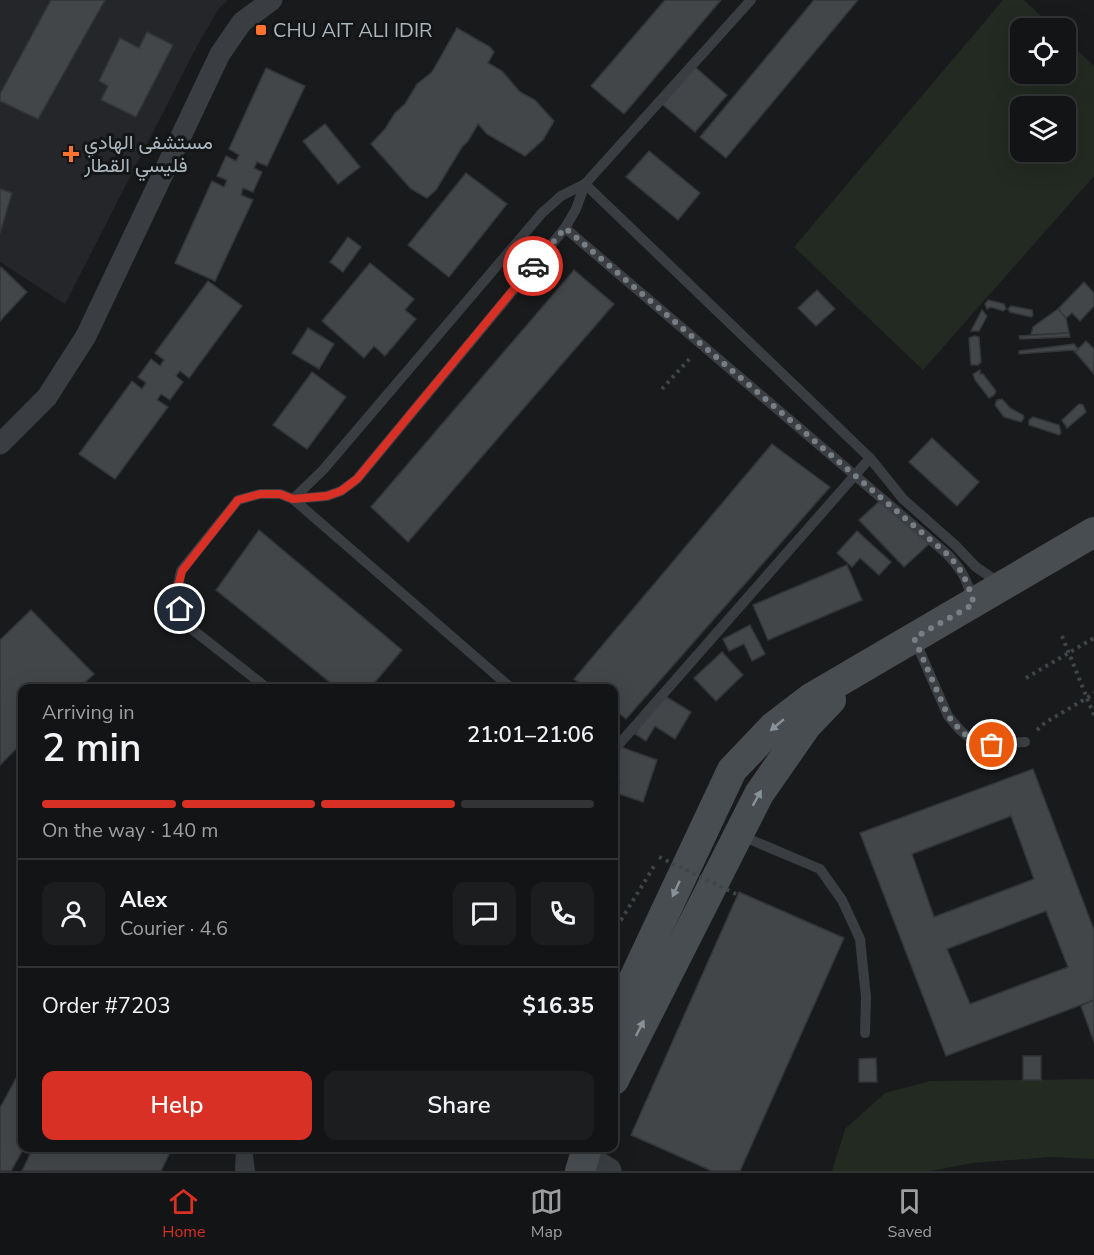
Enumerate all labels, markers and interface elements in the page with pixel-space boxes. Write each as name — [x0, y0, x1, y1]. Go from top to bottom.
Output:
place label: CHU AIT ALI IDIR — [273, 17, 432, 44]
map controls — [1010, 18, 1076, 162]
button: locate — [1010, 18, 1076, 84]
marker: CHU AIT ALI IDIR — [254, 23, 268, 37]
button: layers — [1010, 96, 1076, 162]
place label: مستشفى الهادي فليسي القطار — [83, 129, 213, 182]
marker: مستشفى الهادي فليسي القطار — [62, 145, 80, 163]
courier — [503, 236, 563, 296]
icon: car — [517, 250, 550, 283]
pin — [154, 583, 205, 634]
icon: home — [163, 592, 196, 625]
text: Arriving in — [42, 699, 135, 726]
one-way arrow — [769, 718, 785, 731]
pin — [966, 719, 1017, 770]
text: 21:01–21:06 — [467, 720, 594, 750]
text: 2 min — [42, 722, 141, 775]
icon: bag — [975, 728, 1008, 761]
one-way arrow — [752, 789, 762, 806]
text: On the way · 140 m — [42, 817, 218, 844]
one-way arrow — [671, 880, 680, 897]
button: person — [42, 882, 105, 945]
button: chat — [453, 882, 516, 945]
button: phone — [531, 882, 594, 945]
text: Alex — [120, 885, 167, 915]
text: Courier · 4.6 — [120, 915, 228, 942]
text: Order #7203 — [42, 991, 171, 1021]
text: $16.35 — [523, 991, 594, 1021]
one-way arrow — [635, 1019, 645, 1036]
button: Help — [42, 1071, 312, 1140]
button: Share — [324, 1071, 594, 1140]
tab: Home — [162, 1185, 206, 1243]
tab: Map — [530, 1185, 563, 1243]
tab: Saved — [888, 1185, 932, 1243]

